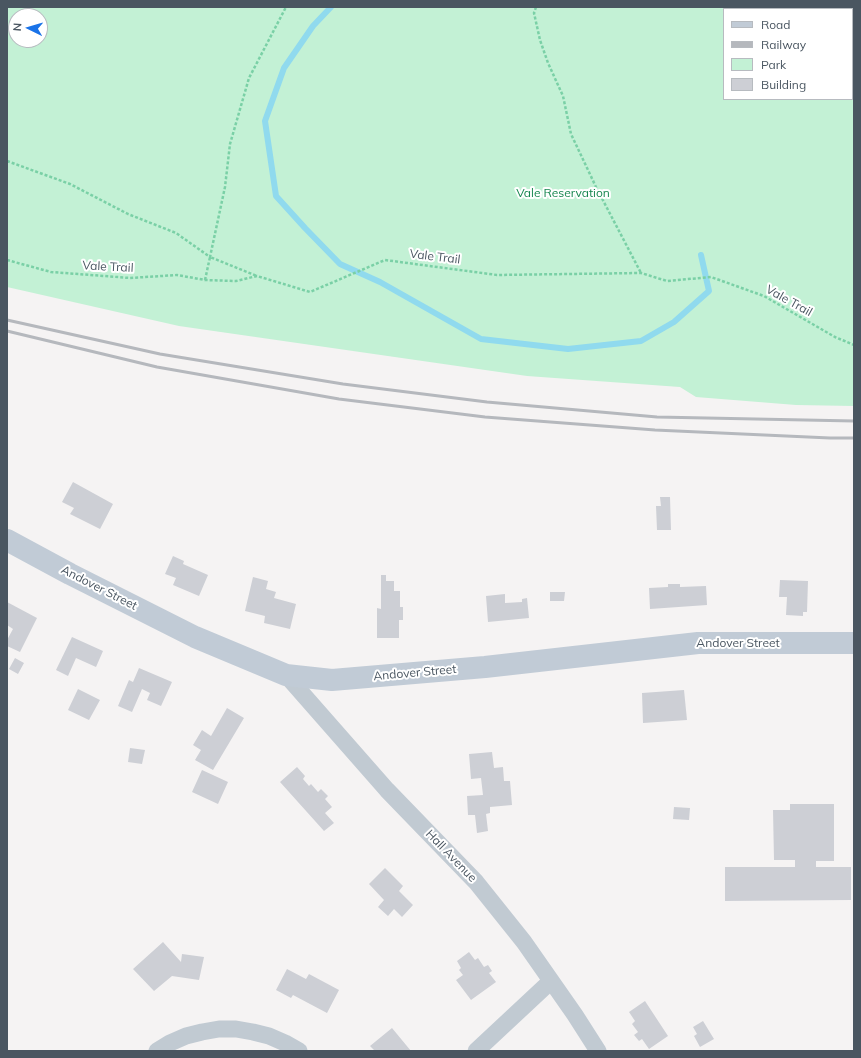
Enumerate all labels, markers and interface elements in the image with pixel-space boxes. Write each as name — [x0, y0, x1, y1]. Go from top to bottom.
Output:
north arrow — [8, 8, 48, 48]
legend — [723, 8, 853, 100]
text: Road — [761, 17, 790, 32]
text: N — [10, 22, 24, 32]
text: Railway — [761, 37, 806, 52]
text: Park — [761, 57, 786, 72]
text: Building — [761, 77, 806, 92]
park label: Vale Reservation — [516, 186, 610, 200]
street label: Vale Trail — [409, 247, 461, 267]
street label: Vale Trail — [82, 258, 134, 276]
street label: Vale Trail — [763, 282, 815, 320]
street label: Andover Street — [59, 563, 139, 613]
street label: Andover Street — [696, 636, 780, 650]
street label: Andover Street — [373, 662, 457, 684]
street label: Hall Avenue — [423, 827, 479, 885]

